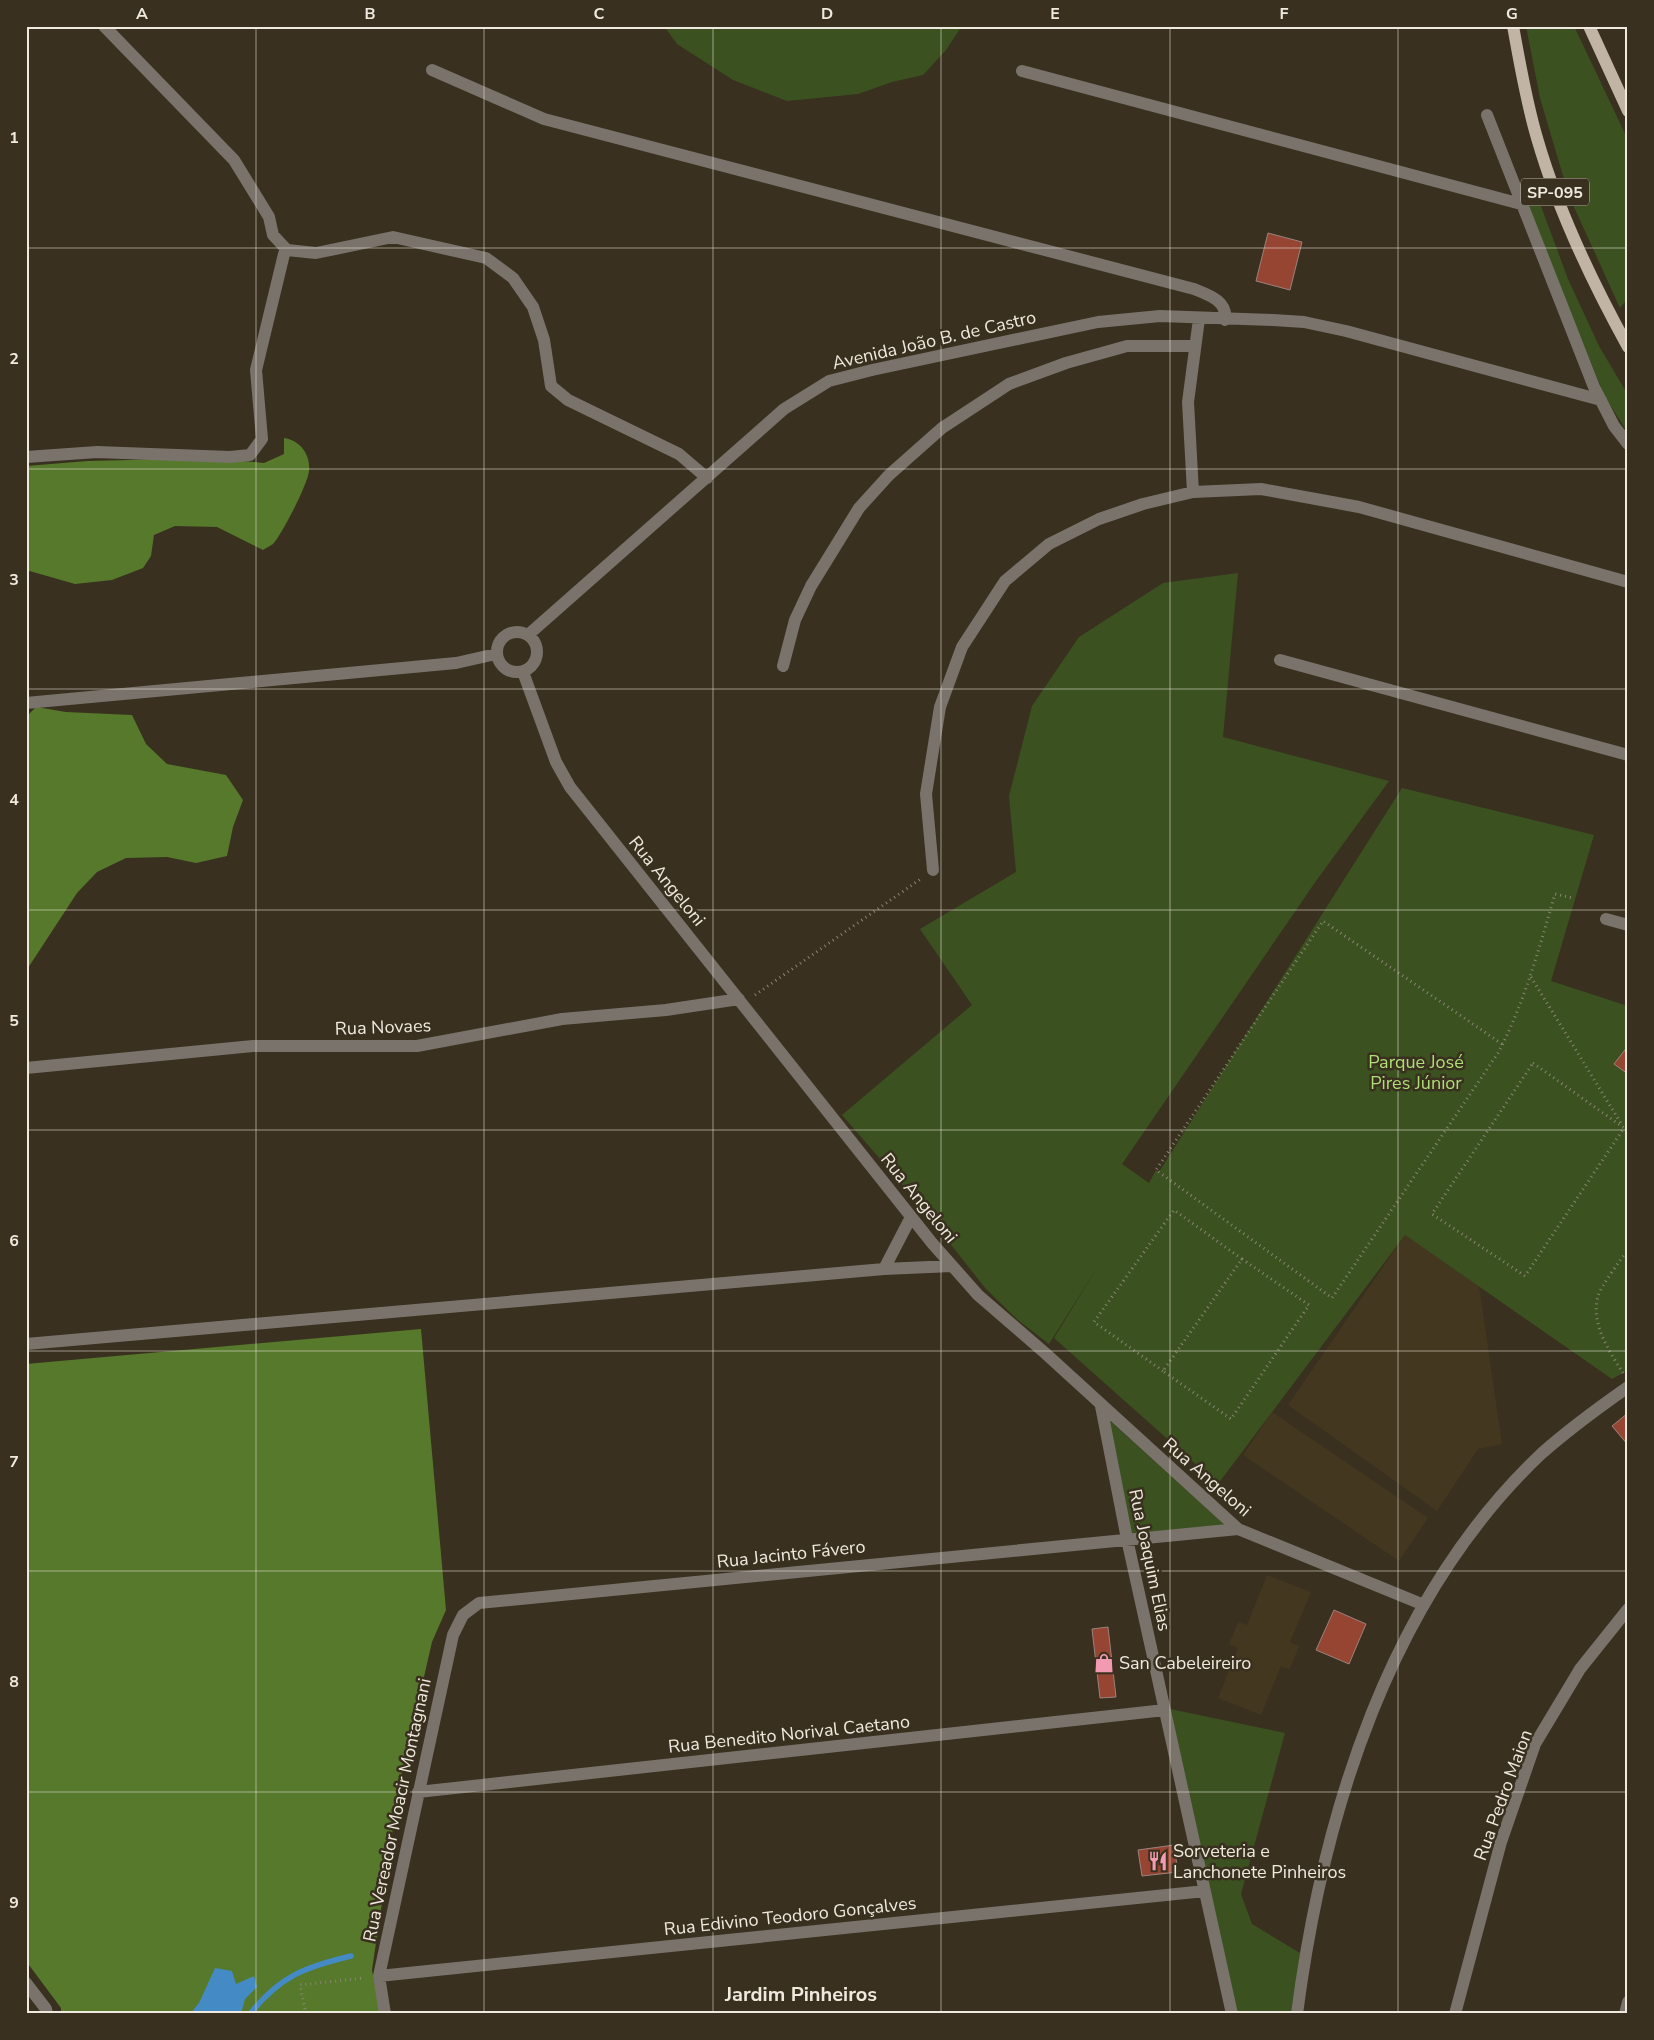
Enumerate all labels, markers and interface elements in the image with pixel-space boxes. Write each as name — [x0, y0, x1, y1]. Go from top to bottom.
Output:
text: A — [136, 3, 148, 25]
text: B — [364, 3, 376, 25]
text: C — [594, 3, 605, 25]
text: D — [821, 3, 833, 25]
text: E — [1050, 3, 1060, 25]
text: F — [1280, 3, 1289, 25]
text: G — [1506, 3, 1518, 25]
text: 1 — [9, 127, 19, 149]
road number: SP-095 — [1521, 178, 1589, 206]
street label: Avenida João B. de Castro — [830, 305, 1038, 375]
text: 2 — [9, 348, 19, 370]
text: 3 — [9, 569, 19, 591]
text: 4 — [9, 789, 19, 811]
street label: Rua Angeloni — [623, 831, 711, 931]
text: 5 — [9, 1010, 19, 1032]
street label: Rua Novaes — [334, 1013, 432, 1041]
park label: Parque José Pires Júnior — [1368, 1050, 1464, 1095]
street label: Rua Angeloni — [875, 1148, 963, 1248]
text: 6 — [9, 1230, 19, 1252]
street label: Rua Angeloni — [1158, 1432, 1256, 1522]
text: 7 — [9, 1451, 19, 1473]
street label: Rua Joaquim Elias — [1123, 1487, 1177, 1633]
street label: Rua Jacinto Fávero — [716, 1534, 866, 1574]
place label: San Cabeleireiro — [1119, 1651, 1251, 1675]
shop icon: San Cabeleireiro — [1093, 1652, 1115, 1674]
text: 8 — [9, 1671, 19, 1693]
street label: Rua Vereador Moacir Montagnani — [357, 1676, 437, 1944]
street label: Rua Benedito Norival Caetano — [667, 1709, 911, 1759]
street label: Rua Pedro Maion — [1468, 1726, 1538, 1864]
place label: Sorveteria e Lanchonete Pinheiros — [1173, 1839, 1346, 1884]
restaurant icon: Sorveteria e Lanchonete Pinheiros — [1147, 1850, 1169, 1872]
street label: Rua Edivino Teodoro Gonçalves — [663, 1891, 917, 1941]
text: 9 — [9, 1892, 19, 1914]
district label: Jardim Pinheiros — [724, 1981, 877, 2008]

